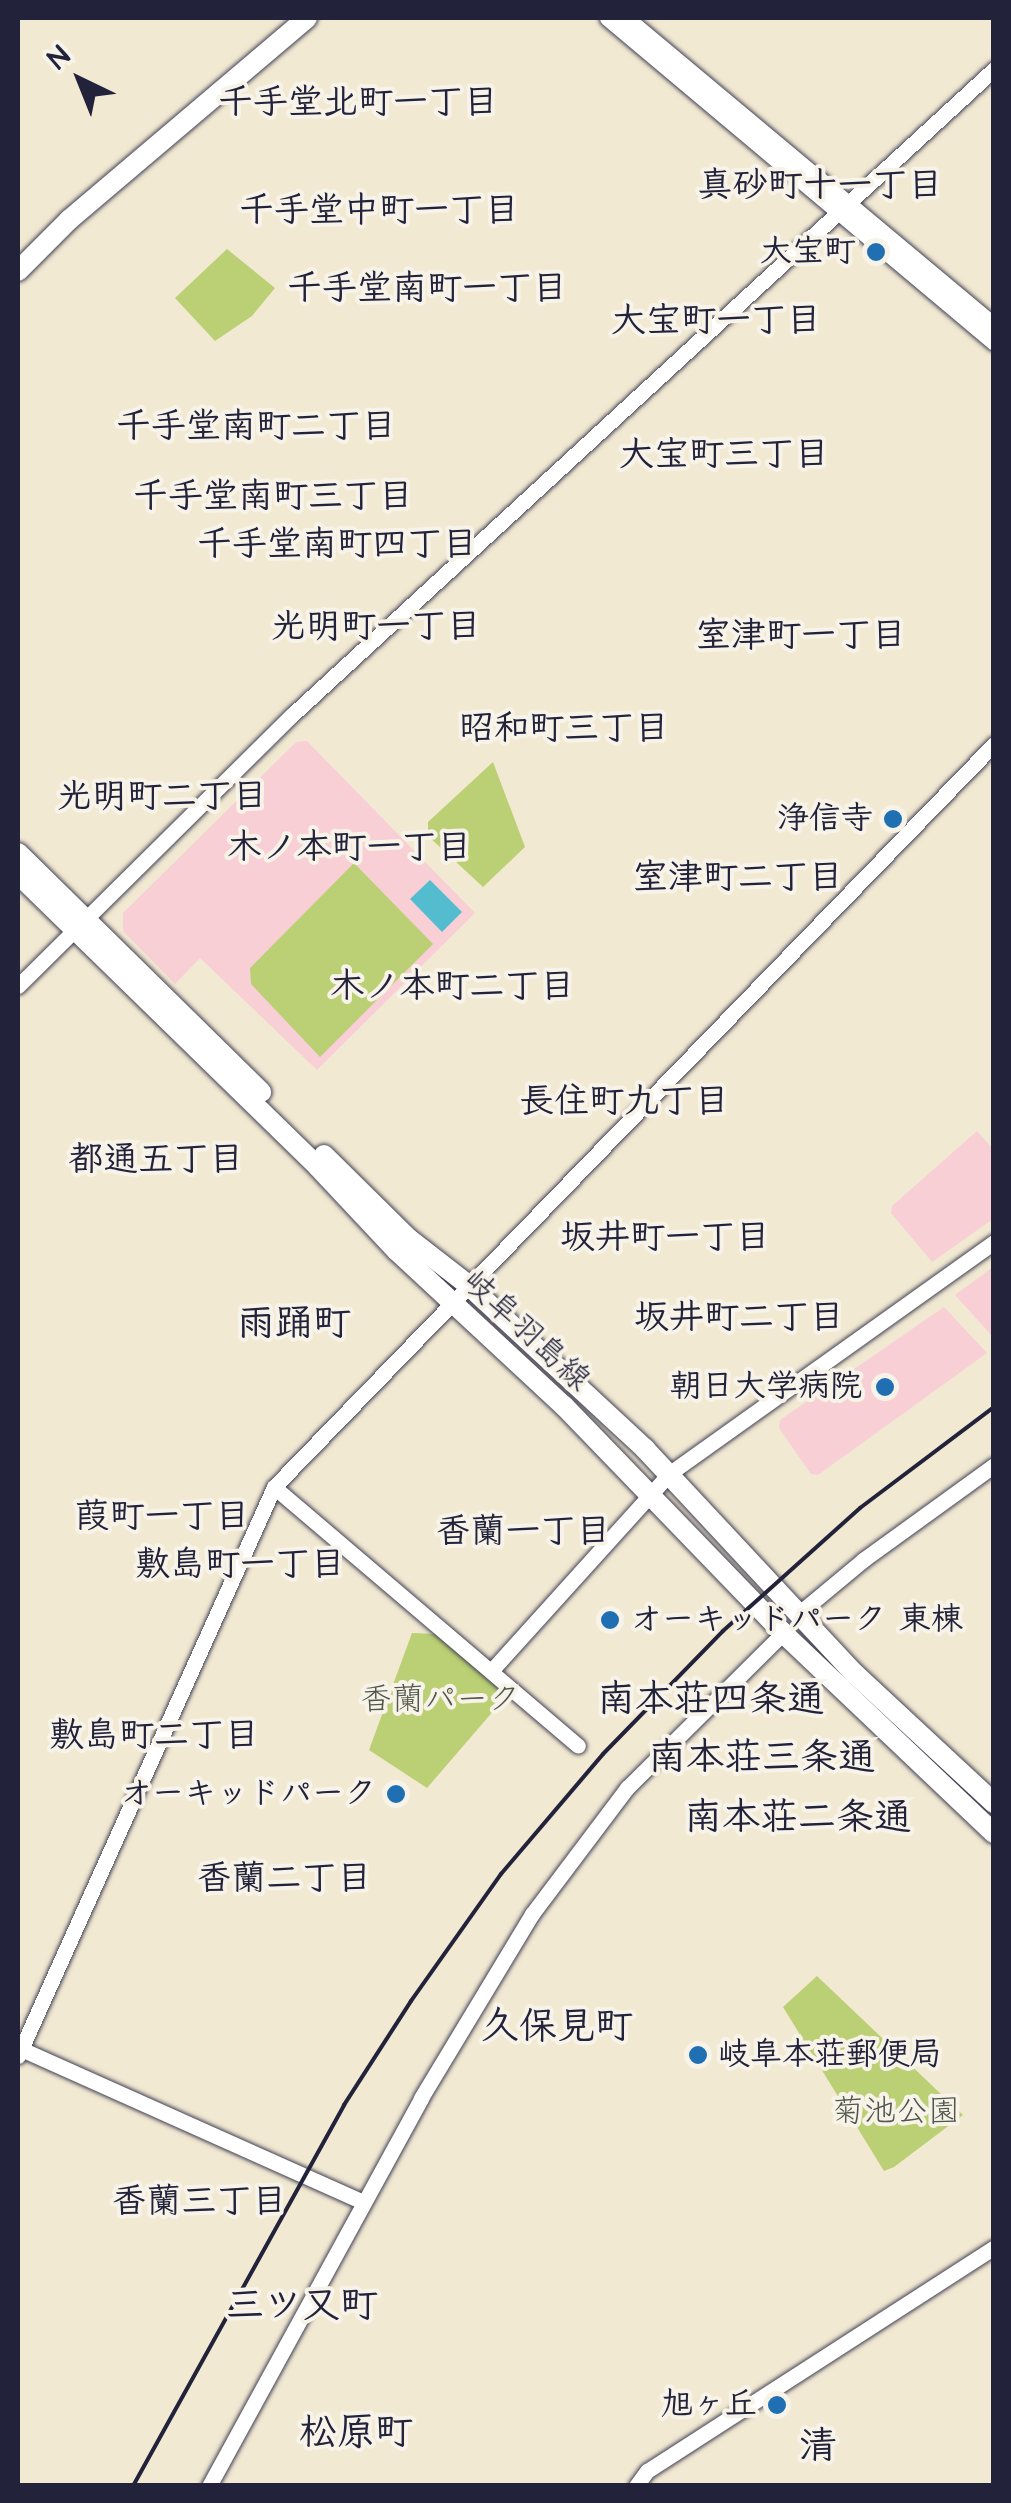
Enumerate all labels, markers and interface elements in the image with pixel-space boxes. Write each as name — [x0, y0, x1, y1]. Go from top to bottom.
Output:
north arrow — [30, 30, 130, 130]
text: N — [39, 37, 79, 78]
district label: 千手堂北町一丁目 — [218, 82, 498, 124]
district label: 真砂町十一丁目 — [698, 165, 942, 207]
district label: 千手堂中町一丁目 — [239, 190, 519, 232]
place label: 大宝町 — [760, 233, 856, 271]
marker: 大宝町 — [865, 241, 887, 263]
district label: 千手堂南町一丁目 — [287, 268, 567, 310]
district label: 大宝町一丁目 — [611, 300, 821, 342]
district label: 千手堂南町二丁目 — [116, 406, 396, 448]
district label: 大宝町三丁目 — [619, 434, 829, 476]
district label: 千手堂南町三丁目 — [133, 476, 413, 518]
district label: 千手堂南町四丁目 — [197, 524, 477, 566]
district label: 光明町一丁目 — [271, 606, 481, 648]
district label: 室津町一丁目 — [696, 615, 906, 657]
district label: 昭和町三丁目 — [459, 708, 669, 750]
district label: 光明町二丁目 — [57, 776, 267, 818]
place label: 浄信寺 — [777, 800, 873, 838]
marker: 浄信寺 — [882, 808, 904, 830]
district label: 木ノ本町一丁目 — [227, 827, 471, 869]
district label: 室津町二丁目 — [633, 857, 843, 899]
district label: 木ノ本町二丁目 — [330, 966, 574, 1008]
district label: 長住町九丁目 — [519, 1081, 729, 1123]
district label: 都通五丁目 — [69, 1139, 243, 1181]
district label: 坂井町一丁目 — [560, 1217, 770, 1259]
street label: 岐阜羽島線 — [454, 1262, 598, 1400]
district label: 坂井町二丁目 — [634, 1297, 844, 1339]
district label: 雨踊町 — [237, 1302, 351, 1348]
place label: 朝日大学病院 — [670, 1368, 862, 1406]
marker: 朝日大学病院 — [872, 1374, 898, 1400]
district label: 葭町一丁目 — [75, 1496, 249, 1538]
district label: 香蘭一丁目 — [436, 1511, 610, 1553]
district label: 敷島町一丁目 — [135, 1544, 345, 1586]
place label: オーキッドパーク 東棟 — [630, 1601, 963, 1639]
marker: オーキッドパーク 東棟 — [599, 1609, 621, 1631]
district label: 南本荘四条通 — [597, 1678, 825, 1724]
park label: 香蘭パーク — [360, 1681, 520, 1719]
district label: 敷島町二丁目 — [49, 1715, 259, 1757]
district label: 南本荘三条通 — [648, 1736, 876, 1782]
place label: オーキッドパーク — [120, 1775, 376, 1813]
marker: オーキッドパーク — [385, 1783, 407, 1805]
district label: 南本荘二条通 — [684, 1796, 912, 1842]
district label: 香蘭二丁目 — [197, 1858, 371, 1900]
district label: 久保見町 — [481, 2005, 633, 2051]
place label: 岐阜本荘郵便局 — [718, 2036, 942, 2074]
marker: 岐阜本荘郵便局 — [687, 2044, 709, 2066]
park label: 菊池公園 — [832, 2093, 960, 2131]
district label: 香蘭三丁目 — [112, 2181, 286, 2223]
district label: 三ツ又町 — [226, 2284, 378, 2330]
place label: 旭ヶ丘 — [661, 2386, 757, 2424]
marker: 旭ヶ丘 — [766, 2394, 788, 2416]
district label: 松原町 — [299, 2411, 413, 2457]
district label: 清 — [799, 2425, 837, 2471]

